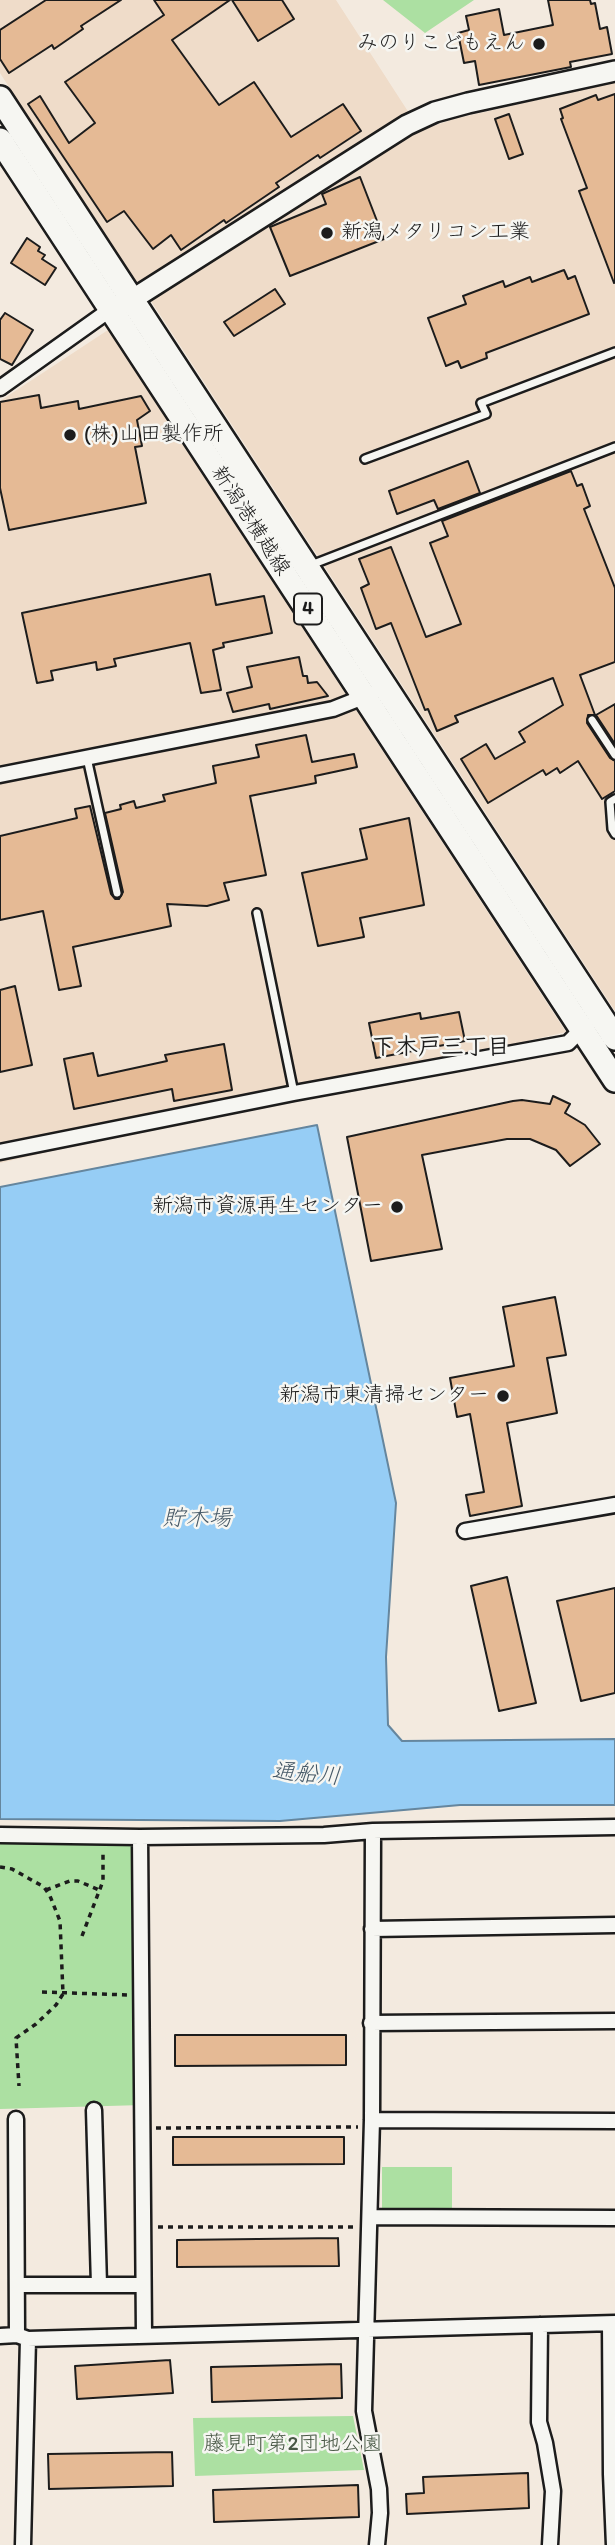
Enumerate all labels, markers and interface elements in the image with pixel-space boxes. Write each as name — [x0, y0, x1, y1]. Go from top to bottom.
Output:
place label: みのりこどもえん — [357, 31, 525, 57]
marker: みのりこどもえん — [531, 36, 547, 52]
place label: 新潟メタリコン工業 — [341, 220, 530, 246]
marker: 新潟メタリコン工業 — [319, 225, 335, 241]
place label: (株)山田製作所 — [84, 422, 224, 448]
marker: (株)山田製作所 — [62, 427, 78, 443]
street label: 新潟港横越線 — [205, 461, 295, 581]
road number: 4 — [294, 594, 322, 624]
district label: 下木戸三丁目 — [372, 1034, 510, 1062]
place label: 新潟市資源再生センター — [152, 1194, 383, 1220]
marker: 新潟市資源再生センター — [389, 1199, 405, 1215]
place label: 新潟市東清掃センター — [279, 1383, 489, 1409]
marker: 新潟市東清掃センター — [495, 1388, 511, 1404]
water label: 貯木場 — [163, 1505, 231, 1533]
water label: 通船川 — [270, 1758, 342, 1792]
park label: 藤見町第2団地公園 — [203, 2432, 383, 2458]

